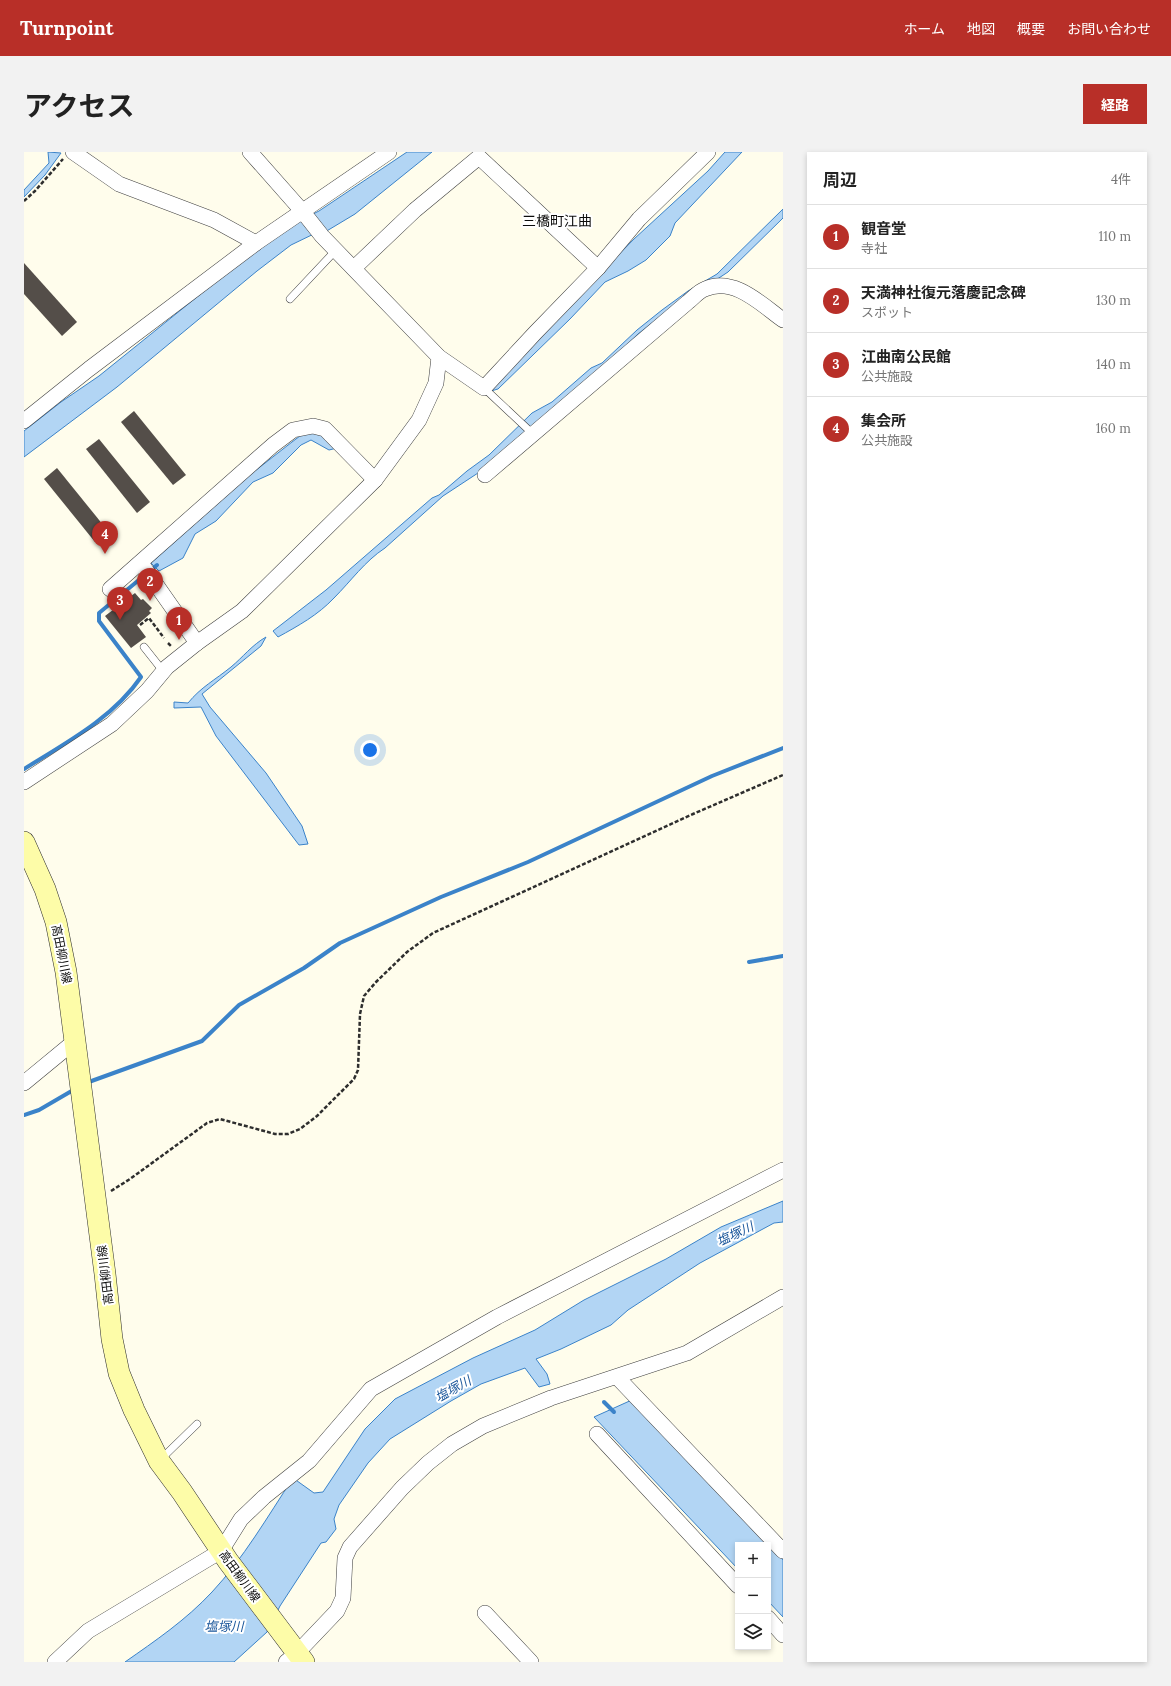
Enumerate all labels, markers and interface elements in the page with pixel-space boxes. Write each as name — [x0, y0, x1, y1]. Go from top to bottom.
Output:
text: Turnpoint — [20, 16, 114, 40]
text: ホーム — [903, 20, 945, 38]
text: 地図 — [967, 20, 995, 38]
text: 概要 — [1017, 20, 1045, 38]
text: お問い合わせ — [1067, 20, 1151, 38]
button: 経路 — [1083, 84, 1147, 124]
text: アクセス — [24, 88, 135, 124]
text: 周辺 — [823, 169, 857, 191]
text: 4件 — [1111, 171, 1131, 188]
district label: 三橋町江曲 — [522, 212, 592, 230]
text: 観音堂 — [861, 219, 906, 238]
text: 1 — [833, 228, 839, 245]
text: 110 m — [1098, 228, 1131, 245]
text: 寺社 — [861, 240, 887, 257]
text: 天満神社復元落慶記念碑 — [861, 283, 1026, 302]
text: 2 — [833, 292, 839, 309]
text: 130 m — [1096, 292, 1131, 309]
text: スポット — [861, 304, 913, 321]
text: 江曲南公民館 — [861, 347, 951, 366]
text: 3 — [832, 356, 840, 373]
text: 140 m — [1096, 356, 1131, 373]
text: 公共施設 — [861, 368, 913, 385]
text: 集会所 — [861, 411, 906, 430]
text: 4 — [832, 420, 840, 437]
text: 160 m — [1096, 420, 1131, 437]
text: 公共施設 — [861, 432, 913, 449]
pin: 4 — [92, 521, 118, 554]
pin: 2 — [137, 568, 163, 601]
pin: 3 — [107, 587, 133, 620]
pin: 1 — [166, 607, 192, 640]
your location — [360, 740, 380, 760]
street label: 高田柳川線 — [49, 923, 75, 985]
water label: 塩塚川 — [714, 1217, 758, 1250]
street label: 高田柳川線 — [94, 1244, 116, 1306]
water label: 塩塚川 — [432, 1371, 476, 1406]
map controls — [735, 1542, 771, 1650]
button: + — [735, 1542, 771, 1578]
street label: 高田柳川線 — [216, 1547, 264, 1605]
button: − — [735, 1578, 771, 1614]
button: layers — [735, 1614, 771, 1650]
water label: 塩塚川 — [204, 1618, 245, 1635]

